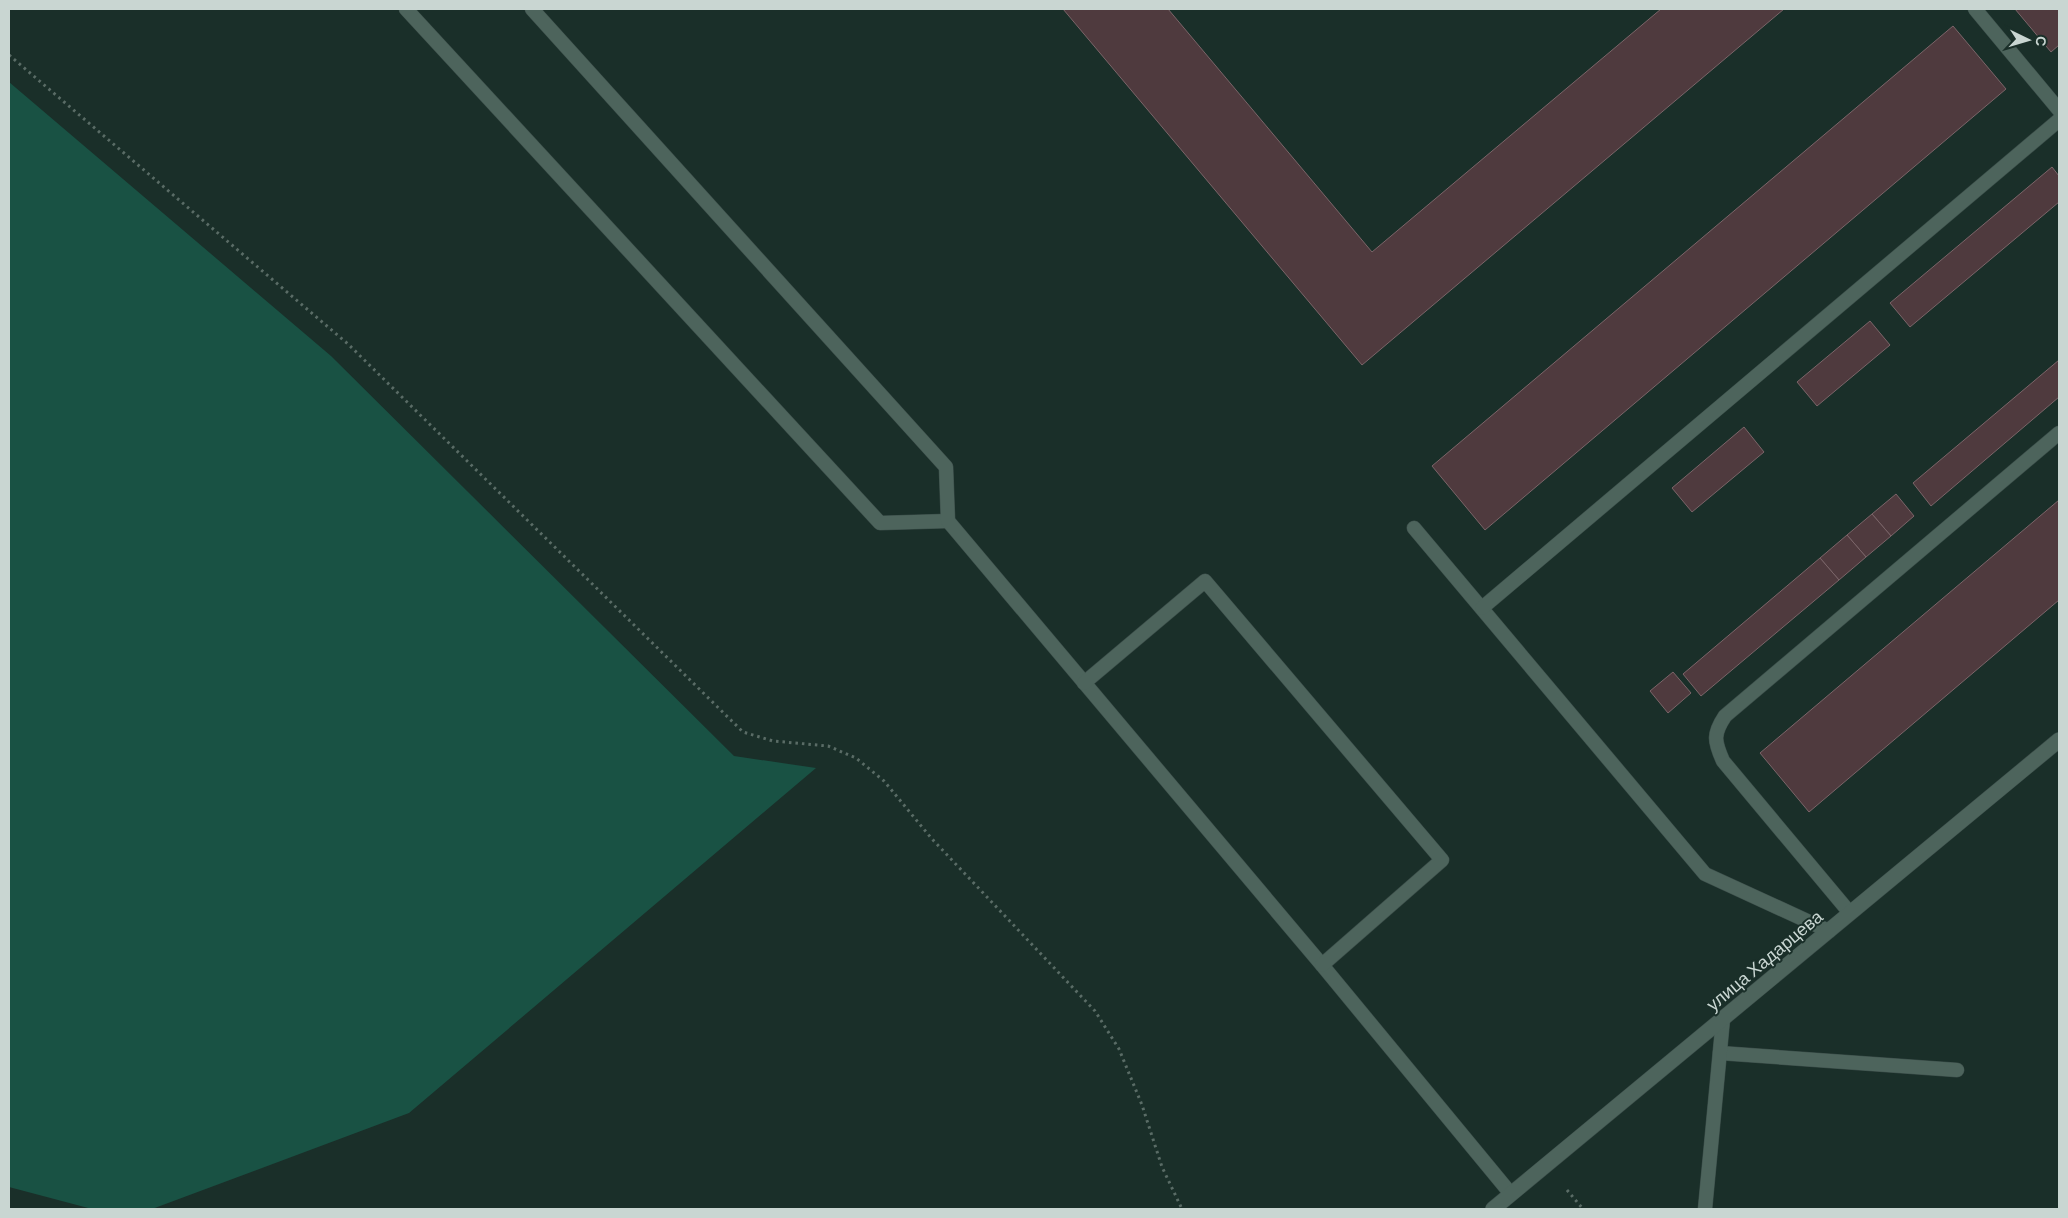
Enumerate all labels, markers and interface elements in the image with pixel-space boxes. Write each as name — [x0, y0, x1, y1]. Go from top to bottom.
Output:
north arrow — [2003, 15, 2053, 65]
text: С — [2033, 35, 2050, 47]
street label: улица Хадарцева — [1701, 904, 1827, 1015]

